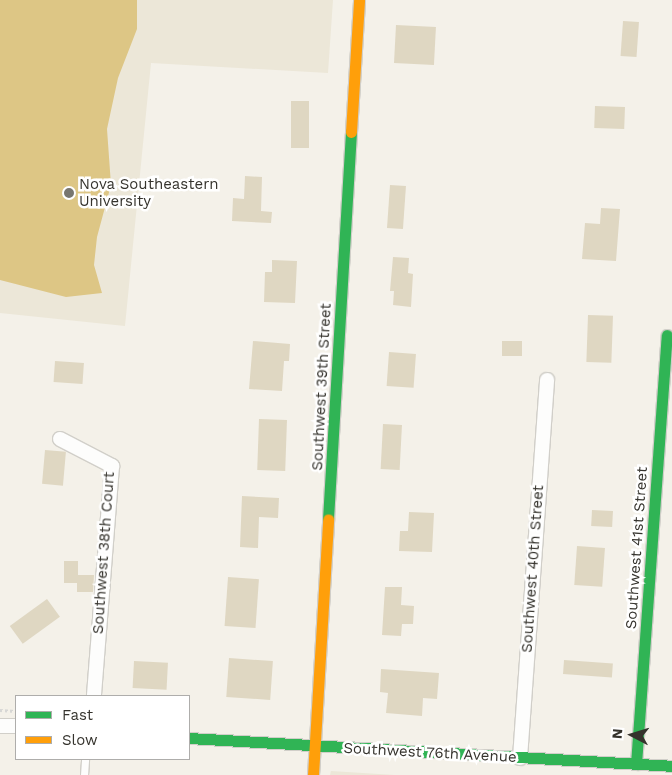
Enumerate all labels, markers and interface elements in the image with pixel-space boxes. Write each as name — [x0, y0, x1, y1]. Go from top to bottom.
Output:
place label: Nova Southeastern University — [79, 175, 219, 210]
marker: Nova Southeastern University — [63, 187, 75, 199]
street label: Southwest 39th Street — [309, 303, 335, 471]
street label: Southwest 41st Street — [622, 466, 652, 630]
street label: Southwest 38th Court — [89, 471, 119, 635]
street label: Southwest 40th Street — [518, 485, 548, 653]
legend — [15, 695, 190, 760]
text: Fast — [62, 706, 93, 724]
north arrow — [607, 710, 657, 760]
text: N — [609, 728, 625, 740]
text: Slow — [62, 731, 98, 749]
street label: Southwest 76th Avenue — [342, 739, 518, 767]

